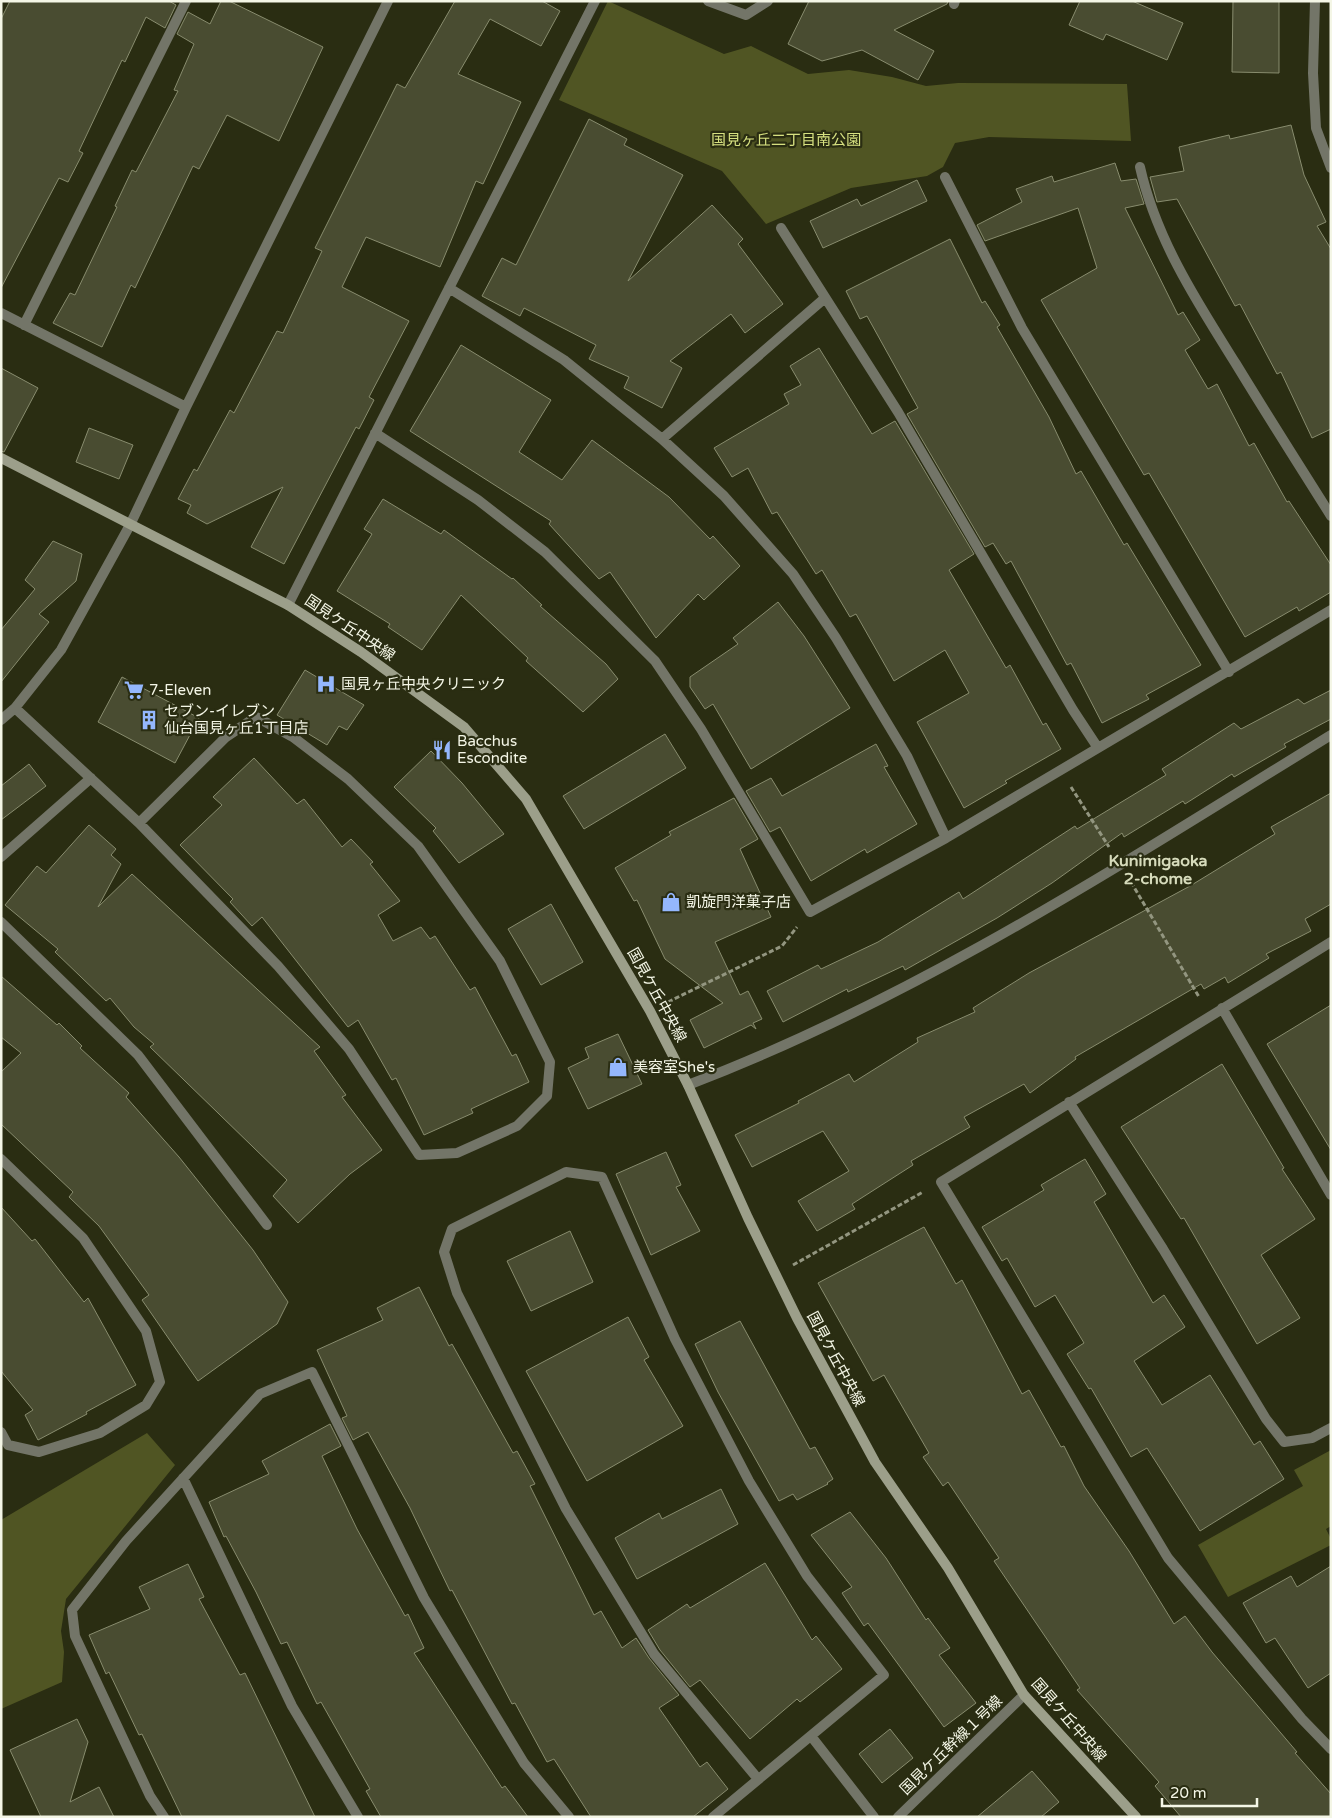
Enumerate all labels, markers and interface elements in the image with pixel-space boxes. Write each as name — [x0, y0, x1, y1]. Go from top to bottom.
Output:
park label: 国見ヶ丘二丁目南公園 — [711, 131, 861, 149]
street label: 国見ケ丘中央線 — [301, 591, 399, 665]
hospital icon: 国見ヶ丘中央クリニック — [315, 673, 337, 695]
place label: 国見ヶ丘中央クリニック — [341, 675, 506, 693]
supermarket icon: 7-Eleven — [123, 679, 145, 701]
place label: 7-Eleven — [149, 681, 211, 699]
place label: セブン-イレブン 仙台国見ヶ丘1丁目店 — [164, 702, 308, 737]
building icon: セブン-イレブン 仙台国見ヶ丘1丁目店 — [138, 709, 160, 731]
place label: Bacchus Escondite — [457, 732, 527, 767]
restaurant icon: Bacchus Escondite — [431, 739, 453, 761]
district label: Kunimigaoka 2-chome — [1108, 851, 1208, 889]
shop icon: 凱旋門洋菓子店 — [660, 891, 682, 913]
place label: 凱旋門洋菓子店 — [686, 893, 791, 911]
street label: 国見ケ丘中央線 — [624, 945, 690, 1045]
shop icon: 美容室She's — [607, 1056, 629, 1078]
place label: 美容室She's — [633, 1058, 715, 1076]
street label: 国見ケ丘中央線 — [803, 1308, 869, 1410]
street label: 国見ケ丘中央線 — [1028, 1674, 1110, 1766]
street label: 国見ケ丘幹線１号線 — [896, 1692, 1006, 1798]
scale bar — [1162, 1776, 1257, 1808]
text: 20 m — [1170, 1784, 1207, 1802]

